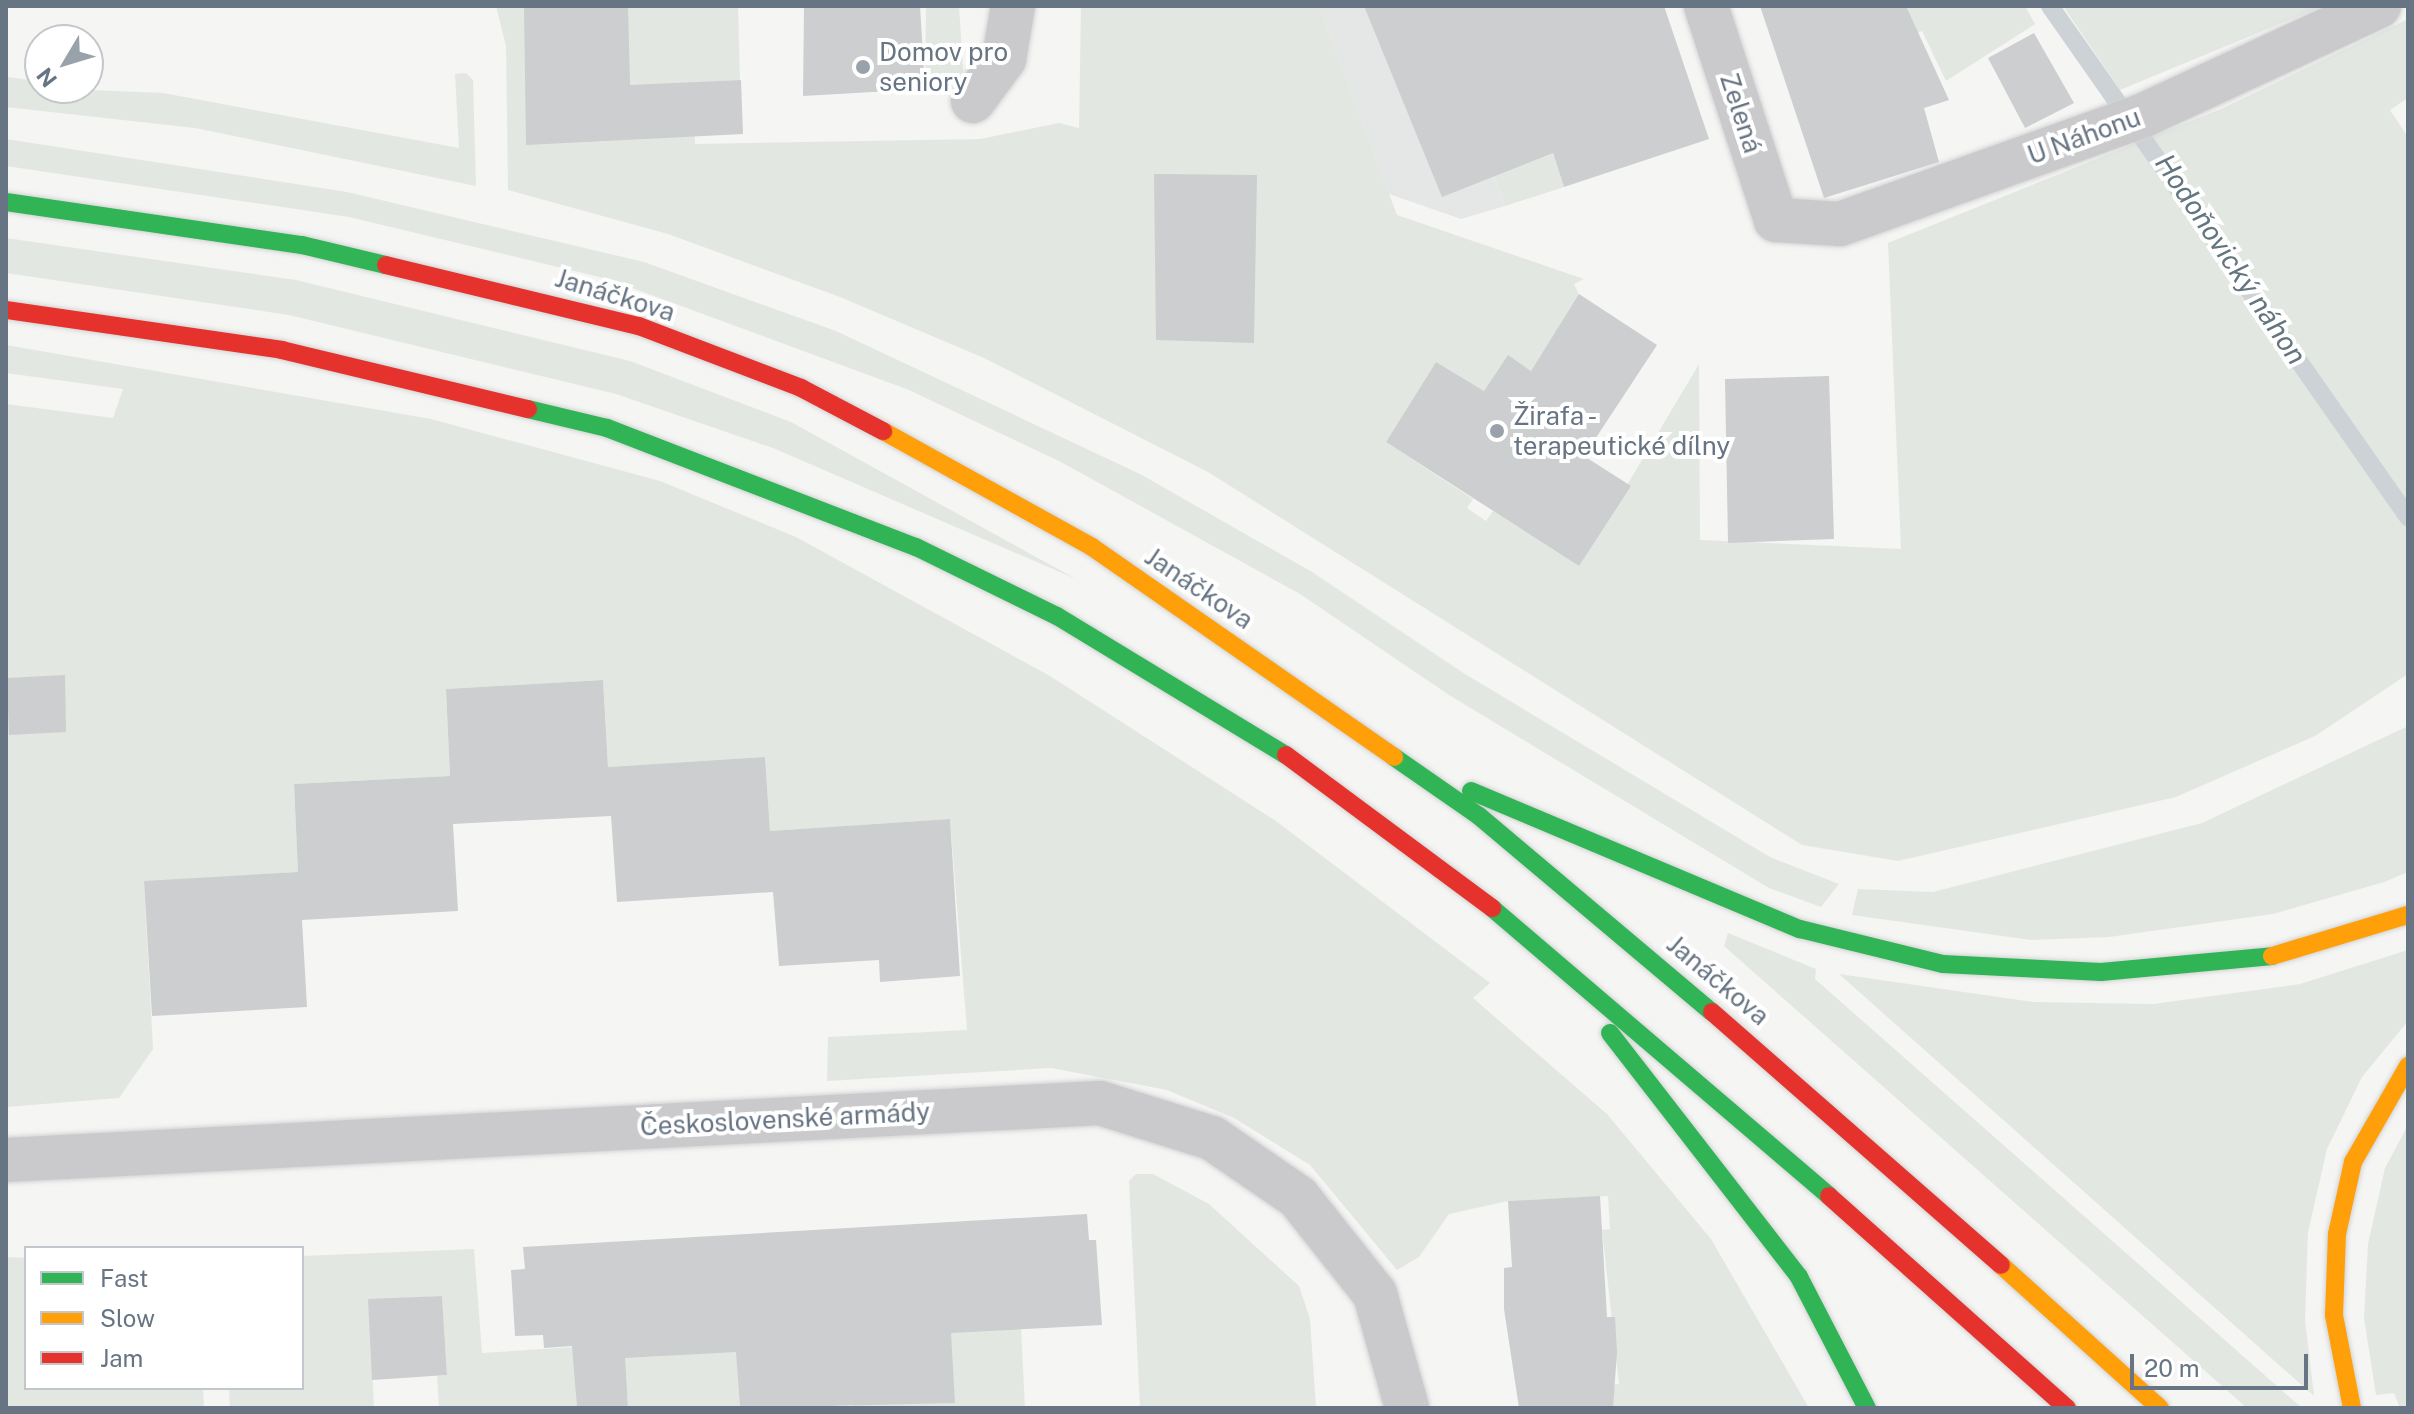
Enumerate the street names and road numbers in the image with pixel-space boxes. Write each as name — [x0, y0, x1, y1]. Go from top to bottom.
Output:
street label: Zelená — [1713, 69, 1769, 157]
street label: U Náhonu — [2023, 101, 2145, 171]
street label: Janáčkova — [551, 262, 679, 328]
street label: Janáčkova — [1139, 541, 1259, 635]
street label: Janáčkova — [1661, 928, 1775, 1032]
street label: Československé armády — [639, 1096, 931, 1142]

